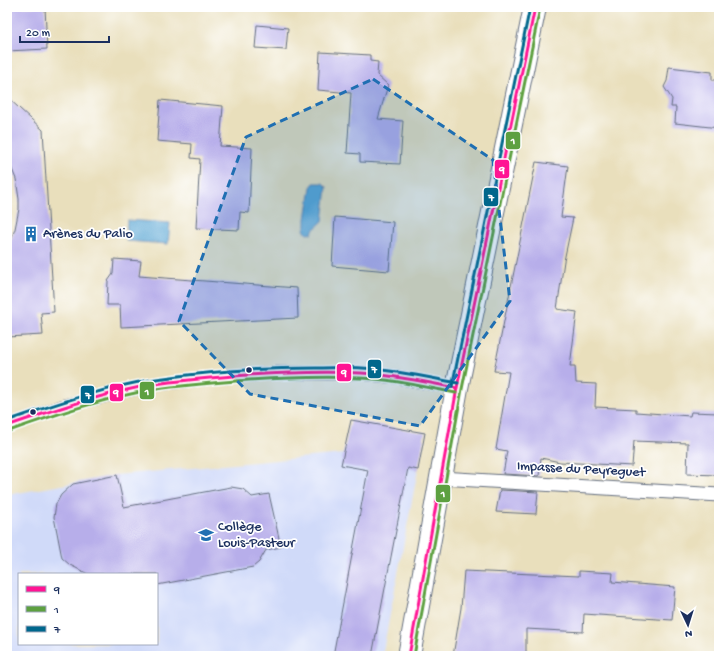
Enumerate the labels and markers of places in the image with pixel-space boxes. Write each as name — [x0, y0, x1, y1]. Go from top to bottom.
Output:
building icon: Arènes du Palio — [22, 225, 40, 243]
place label: Arènes du Palio — [43, 226, 133, 243]
unlabelled marker — [244, 365, 254, 375]
unlabelled marker — [28, 407, 38, 417]
place label: Collège Louis-Pasteur — [218, 519, 296, 552]
school or university icon: Collège Louis-Pasteur — [197, 526, 215, 544]

